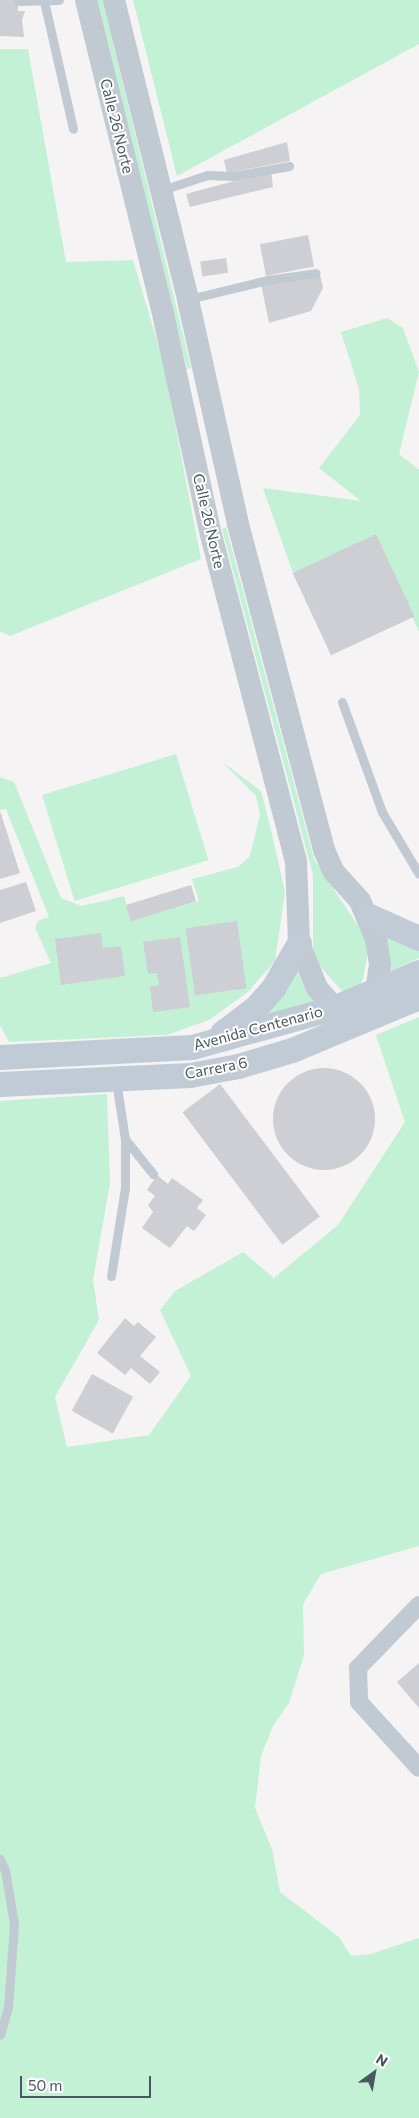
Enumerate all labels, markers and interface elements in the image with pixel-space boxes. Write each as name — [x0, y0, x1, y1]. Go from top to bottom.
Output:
street label: Calle 26 Norte — [97, 77, 137, 175]
street label: Calle 26 Norte — [189, 472, 229, 570]
street label: Avenida Centenario — [191, 1002, 325, 1054]
street label: Carrera 6 — [183, 1053, 249, 1083]
north arrow — [349, 2048, 399, 2098]
text: N — [373, 2050, 391, 2070]
scale bar — [22, 2066, 154, 2098]
text: 50 m — [28, 2076, 62, 2094]

